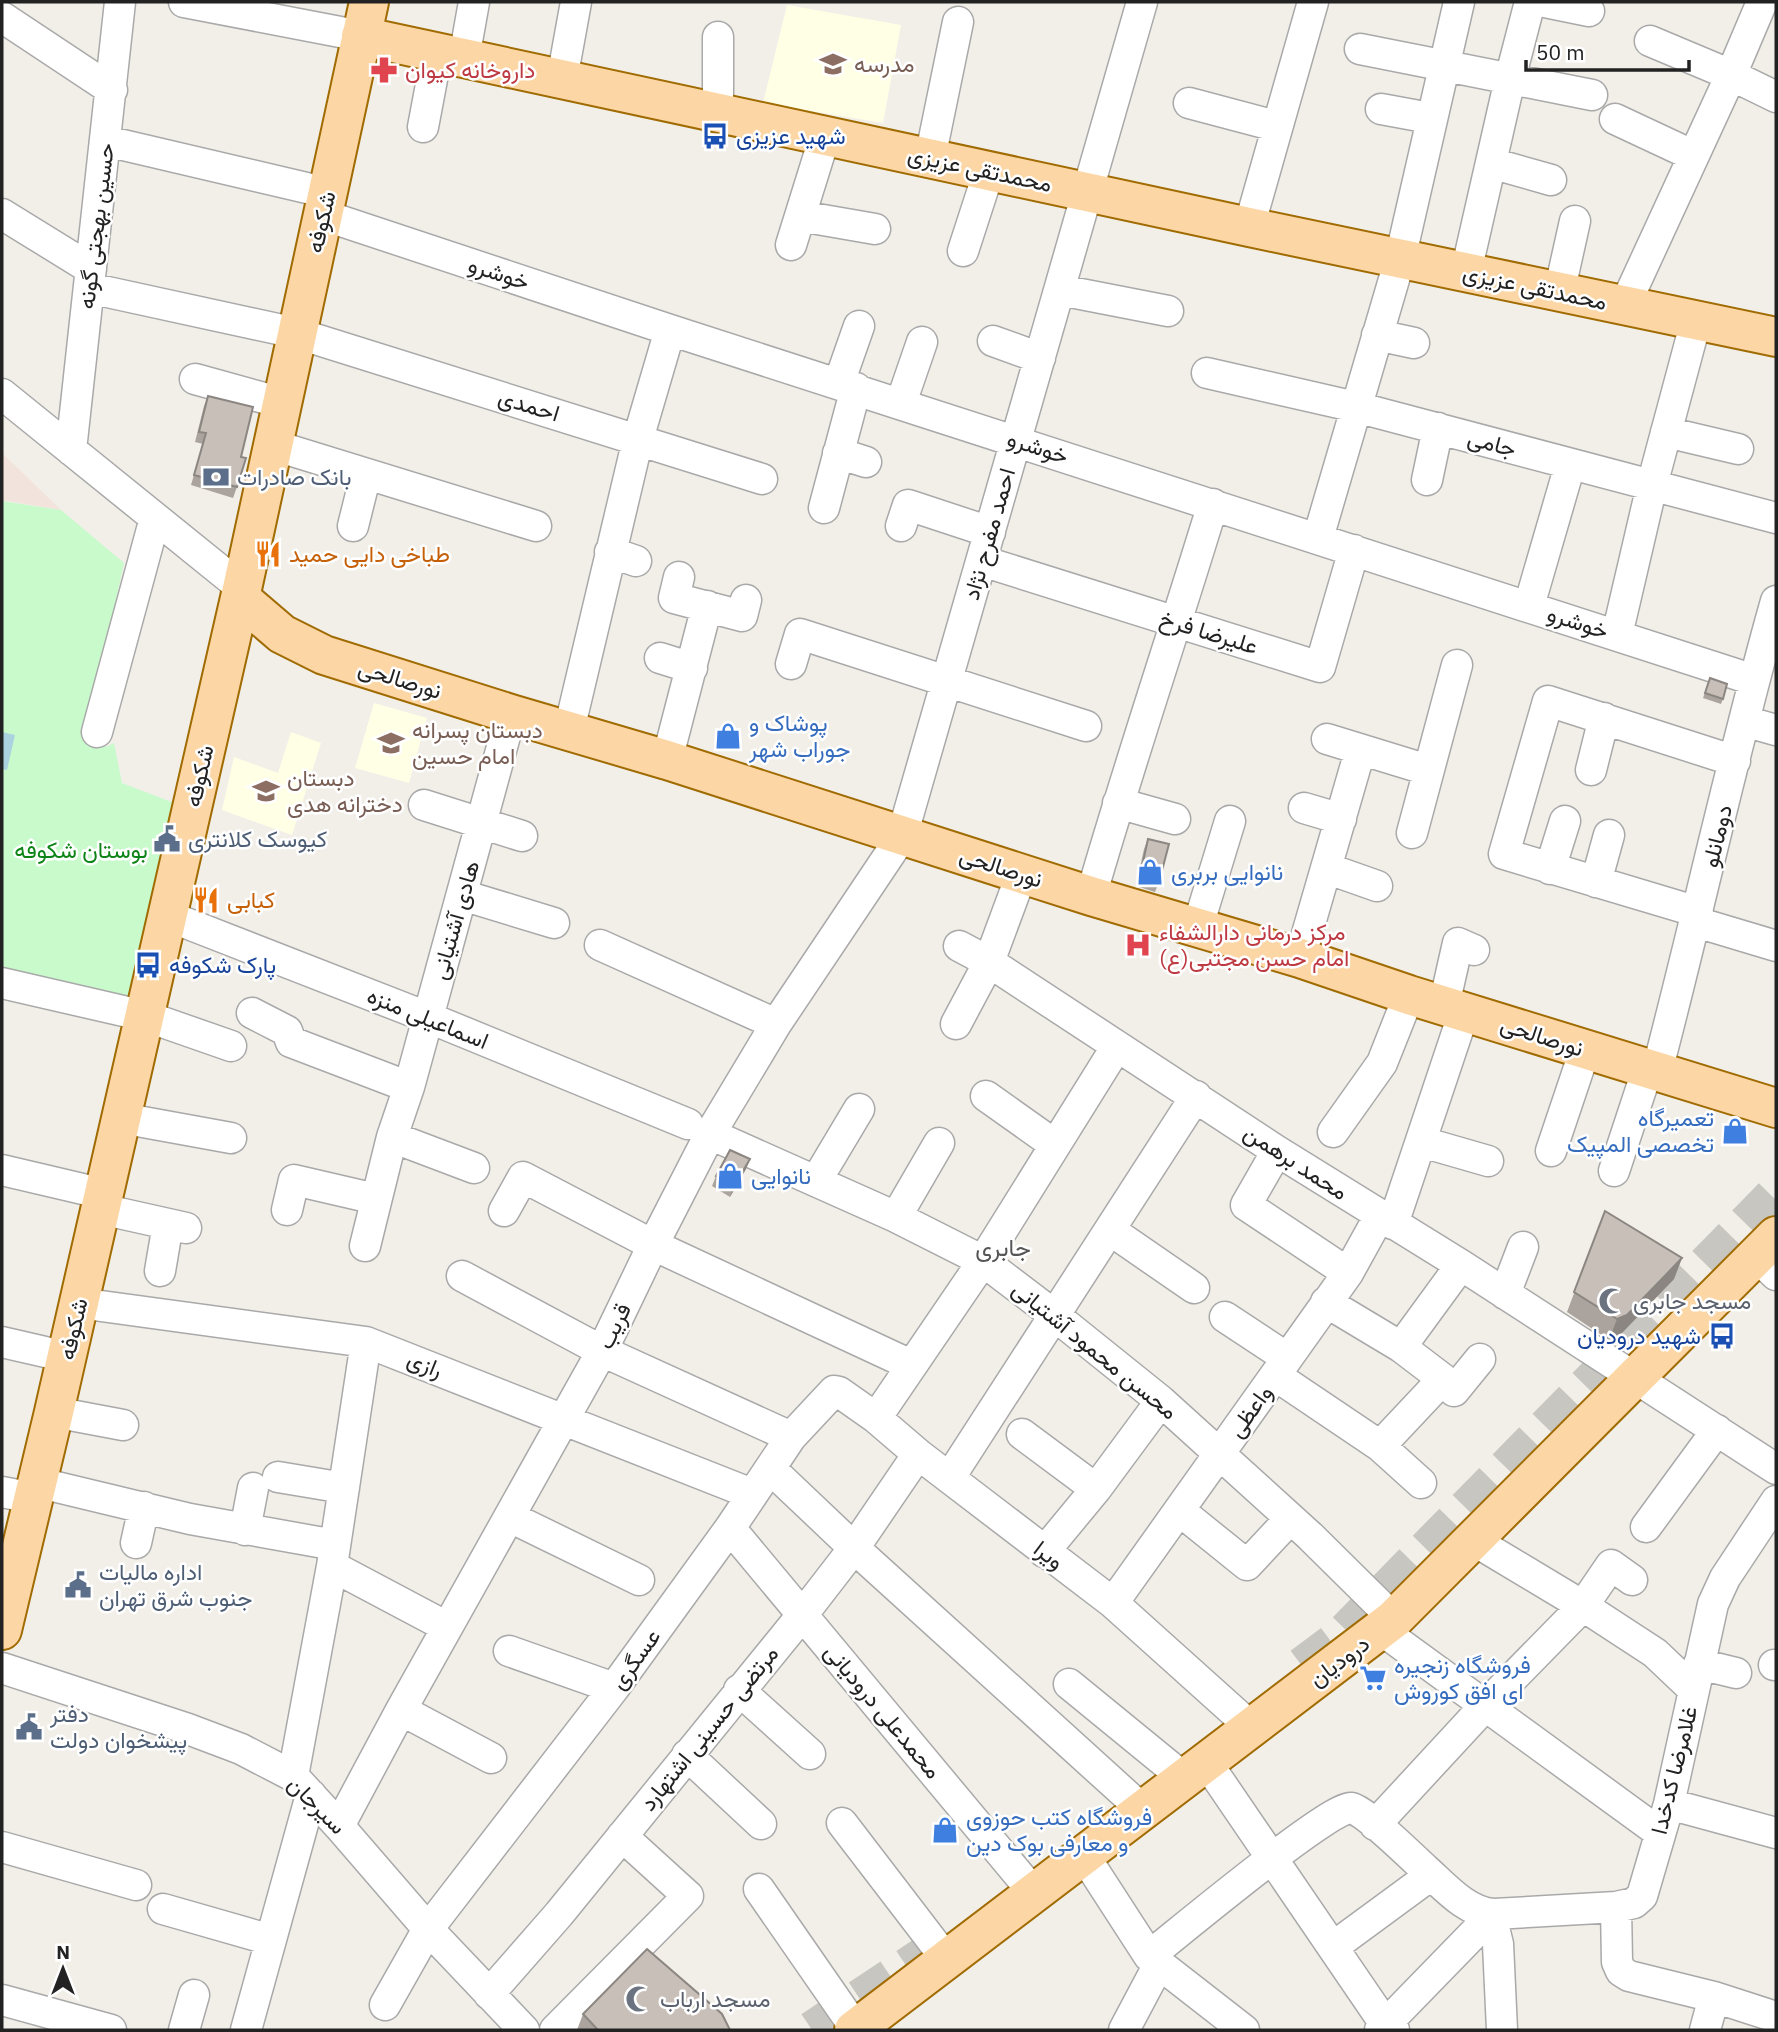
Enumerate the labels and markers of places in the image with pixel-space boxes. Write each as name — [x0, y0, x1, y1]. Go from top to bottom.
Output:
place label: مدرسه — [854, 48, 915, 79]
school or university icon: مدرسه — [818, 49, 848, 79]
place label: داروخانه کیوان — [405, 54, 535, 85]
pharmacy icon: داروخانه کیوان — [369, 55, 399, 85]
place label: شهید عزیزی — [736, 120, 846, 151]
bus stop icon: شهید عزیزی — [700, 121, 730, 151]
place label: بانک صادرات — [237, 461, 351, 492]
bank icon: بانک صادرات — [201, 462, 231, 492]
place label: طباخی دایی حمید — [289, 538, 450, 568]
restaurant icon: طباخی دایی حمید — [253, 539, 283, 569]
place label: پوشاک و جوراب شهر — [748, 707, 850, 764]
place label: دبستان پسرانه امام حسین — [412, 714, 543, 771]
shop icon: پوشاک و جوراب شهر — [713, 721, 743, 751]
school or university icon: دبستان پسرانه امام حسین — [376, 728, 406, 758]
place label: دبستان دخترانه هدی — [287, 762, 403, 819]
school or university icon: دبستان دخترانه هدی — [251, 776, 281, 806]
place label: کیوسک کلانتری — [188, 823, 327, 854]
public building icon: کیوسک کلانتری — [152, 824, 182, 854]
place label: نانوایی بربری — [1171, 856, 1283, 887]
shop icon: نانوایی بربری — [1135, 857, 1165, 887]
place label: کبابی — [227, 884, 275, 914]
restaurant icon: کبابی — [191, 885, 221, 915]
place label: مرکز درمانی دارالشفاء امام حسن مجتبی(ع) — [1159, 916, 1349, 974]
hospital icon: مرکز درمانی دارالشفاء امام حسن مجتبی(ع) — [1123, 930, 1153, 960]
place label: پارک شکوفه — [169, 949, 276, 981]
bus stop icon: پارک شکوفه — [133, 950, 163, 980]
place label: تعمیرگاه تخصصی المپیک — [1567, 1102, 1714, 1160]
shop icon: تعمیرگاه تخصصی المپیک — [1720, 1116, 1750, 1146]
place label: نانوایی — [751, 1160, 811, 1191]
shop icon: نانوایی — [715, 1161, 745, 1191]
place label: مسجد جابری — [1633, 1285, 1751, 1316]
mosque icon: مسجد جابری — [1597, 1286, 1627, 1316]
place label: شهید درودیان — [1577, 1320, 1701, 1351]
bus stop icon: شهید درودیان — [1707, 1321, 1737, 1351]
place label: اداره مالیات جنوب شرق تهران — [99, 1556, 252, 1613]
public building icon: اداره مالیات جنوب شرق تهران — [63, 1570, 93, 1600]
place label: فروشگاه زنجیره ای افق کوروش — [1394, 1649, 1531, 1706]
supermarket icon: فروشگاه زنجیره ای افق کوروش — [1358, 1663, 1388, 1693]
place label: دفتر پیشخوان دولت — [49, 1698, 187, 1756]
public building icon: دفتر پیشخوان دولت — [14, 1712, 44, 1742]
place label: فروشگاه کتب حوزوی و معارفی بوک دین — [966, 1801, 1152, 1858]
shop icon: فروشگاه کتب حوزوی و معارفی بوک دین — [930, 1815, 960, 1845]
place label: مسجد ارباب — [660, 1983, 771, 2014]
mosque icon: مسجد ارباب — [624, 1984, 654, 2014]

